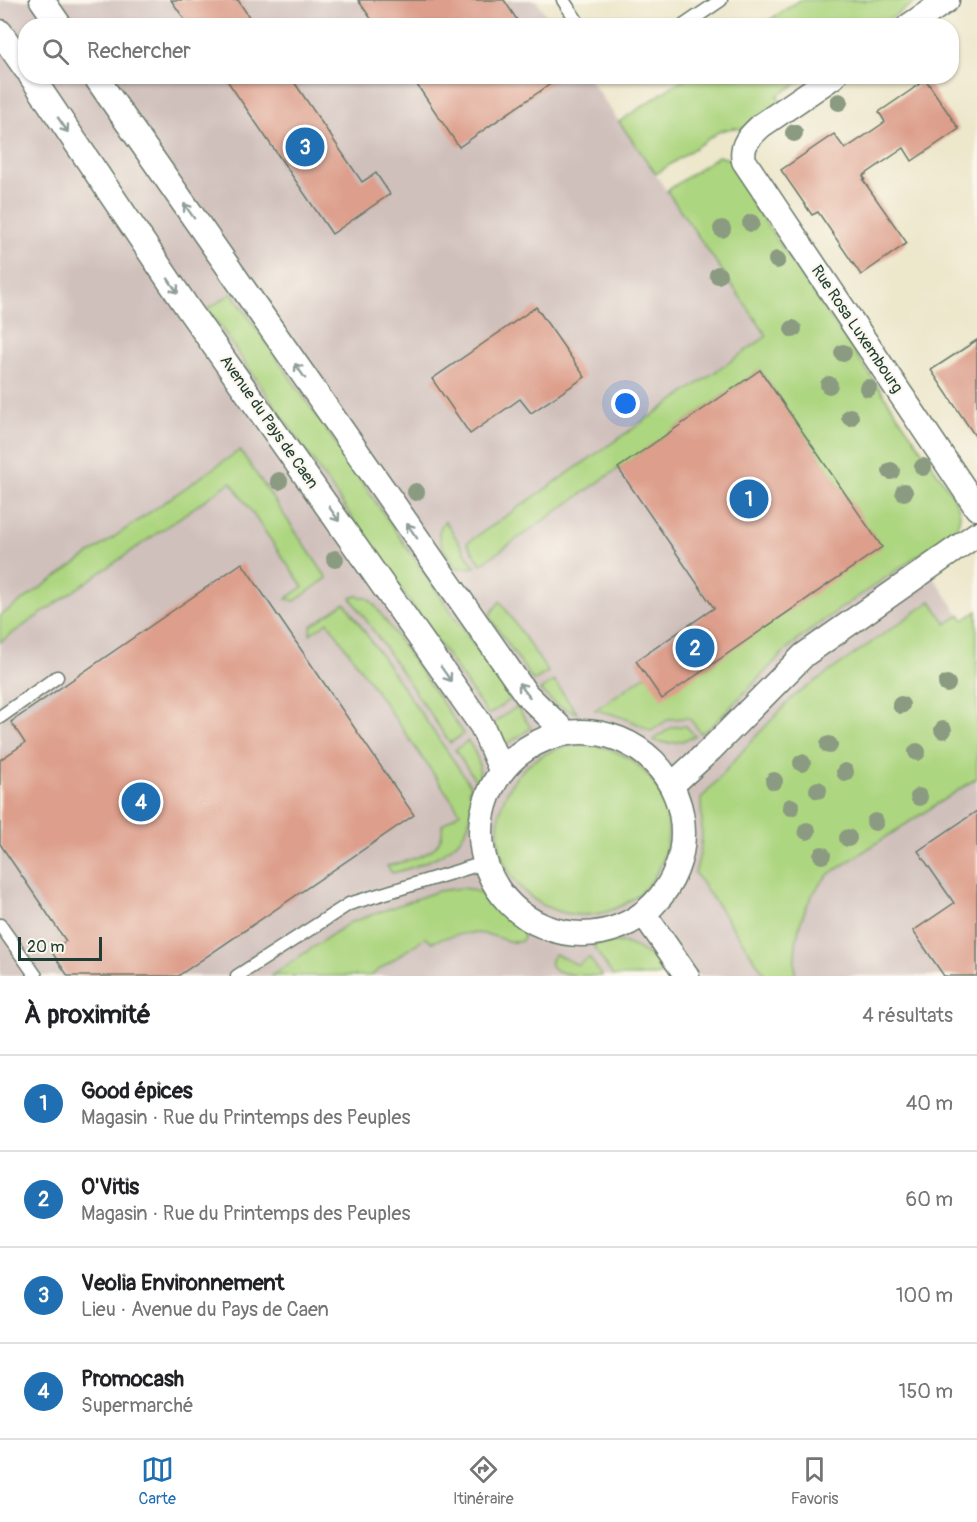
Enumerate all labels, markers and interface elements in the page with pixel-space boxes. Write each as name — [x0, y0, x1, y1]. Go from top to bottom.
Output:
search box — [18, 18, 959, 84]
icon: search — [39, 35, 72, 68]
text: Rechercher — [87, 37, 191, 65]
one-way arrow — [58, 116, 70, 133]
pin: 3 — [286, 124, 324, 170]
one-way arrow — [183, 203, 195, 219]
street label: Rue Rosa Luxembourg — [807, 261, 907, 397]
one-way arrow — [167, 277, 179, 294]
street label: Avenue du Pays de Caen — [215, 351, 323, 493]
one-way arrow — [294, 363, 306, 379]
your location — [611, 389, 640, 418]
pin: 1 — [730, 476, 768, 522]
one-way arrow — [328, 505, 340, 522]
one-way arrow — [406, 523, 418, 539]
pin: 2 — [676, 626, 714, 670]
one-way arrow — [440, 665, 452, 682]
one-way arrow — [518, 682, 531, 698]
pin: 4 — [122, 780, 160, 824]
scale bar — [18, 934, 102, 962]
text: 20 m — [27, 937, 65, 957]
text: À proximité — [24, 999, 151, 1031]
text: 4 résultats — [862, 1003, 953, 1028]
text: Good épices — [81, 1077, 193, 1105]
text: 1 — [40, 1091, 47, 1116]
text: 40 m — [906, 1091, 953, 1116]
text: Magasin · Rue du Printemps des Peuples — [81, 1105, 410, 1130]
text: O'Vitis — [81, 1173, 139, 1201]
text: 2 — [38, 1187, 49, 1212]
text: 60 m — [906, 1187, 953, 1212]
text: Magasin · Rue du Printemps des Peuples — [81, 1201, 410, 1226]
text: Veolia Environnement — [81, 1269, 284, 1297]
text: 3 — [38, 1283, 49, 1308]
text: 100 m — [896, 1283, 953, 1308]
text: Lieu · Avenue du Pays de Caen — [81, 1297, 329, 1322]
text: Promocash — [81, 1365, 184, 1393]
text: 4 — [38, 1379, 49, 1404]
text: 150 m — [899, 1379, 953, 1404]
text: Supermarché — [81, 1393, 194, 1418]
tab: Carte — [139, 1453, 176, 1509]
tab: Itinéraire — [453, 1453, 514, 1509]
tab: Favoris — [791, 1453, 838, 1509]

